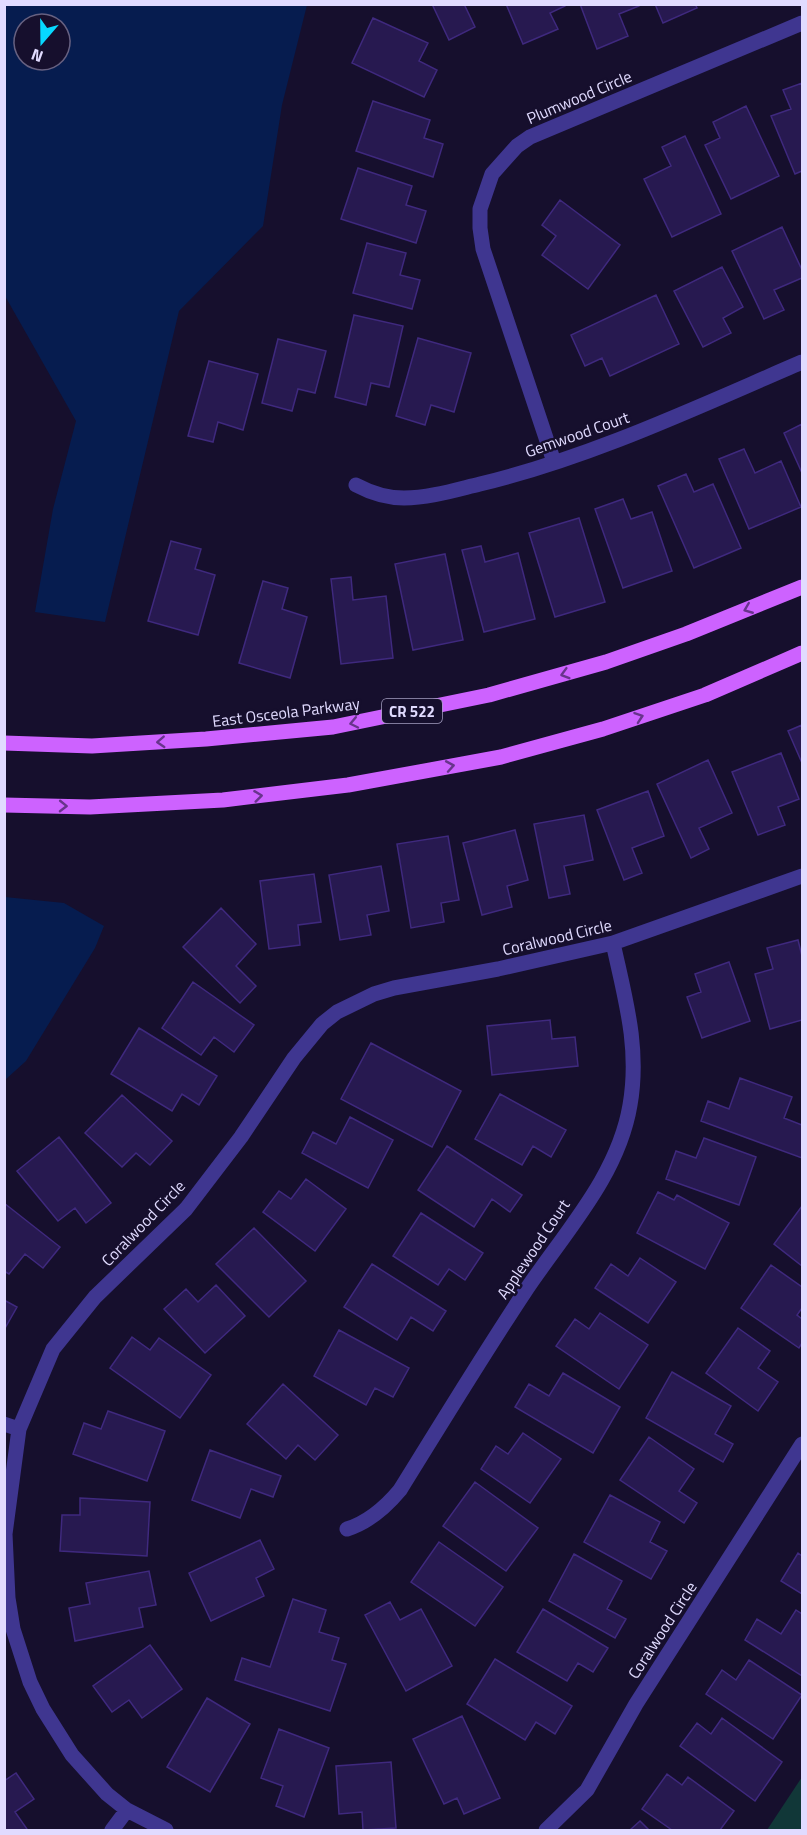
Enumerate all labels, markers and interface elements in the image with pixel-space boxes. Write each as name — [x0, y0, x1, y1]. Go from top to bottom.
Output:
north arrow — [12, 12, 72, 72]
text: N — [28, 43, 46, 69]
street label: Plumwood Circle — [523, 64, 635, 130]
street label: Gemwood Court — [522, 405, 633, 463]
one-way arrow — [744, 602, 755, 614]
one-way arrow — [560, 667, 571, 679]
street label: East Osceola Parkway — [211, 691, 361, 733]
road number: CR 522 — [382, 699, 442, 723]
one-way arrow — [633, 712, 644, 725]
one-way arrow — [350, 716, 360, 729]
one-way arrow — [156, 736, 165, 749]
one-way arrow — [445, 760, 455, 773]
one-way arrow — [253, 790, 262, 802]
one-way arrow — [58, 800, 67, 813]
street label: Coralwood Circle — [500, 913, 614, 961]
street label: Coralwood Circle — [96, 1175, 190, 1271]
street label: Applewood Court — [491, 1194, 576, 1304]
street label: Coralwood Circle — [622, 1577, 702, 1683]

